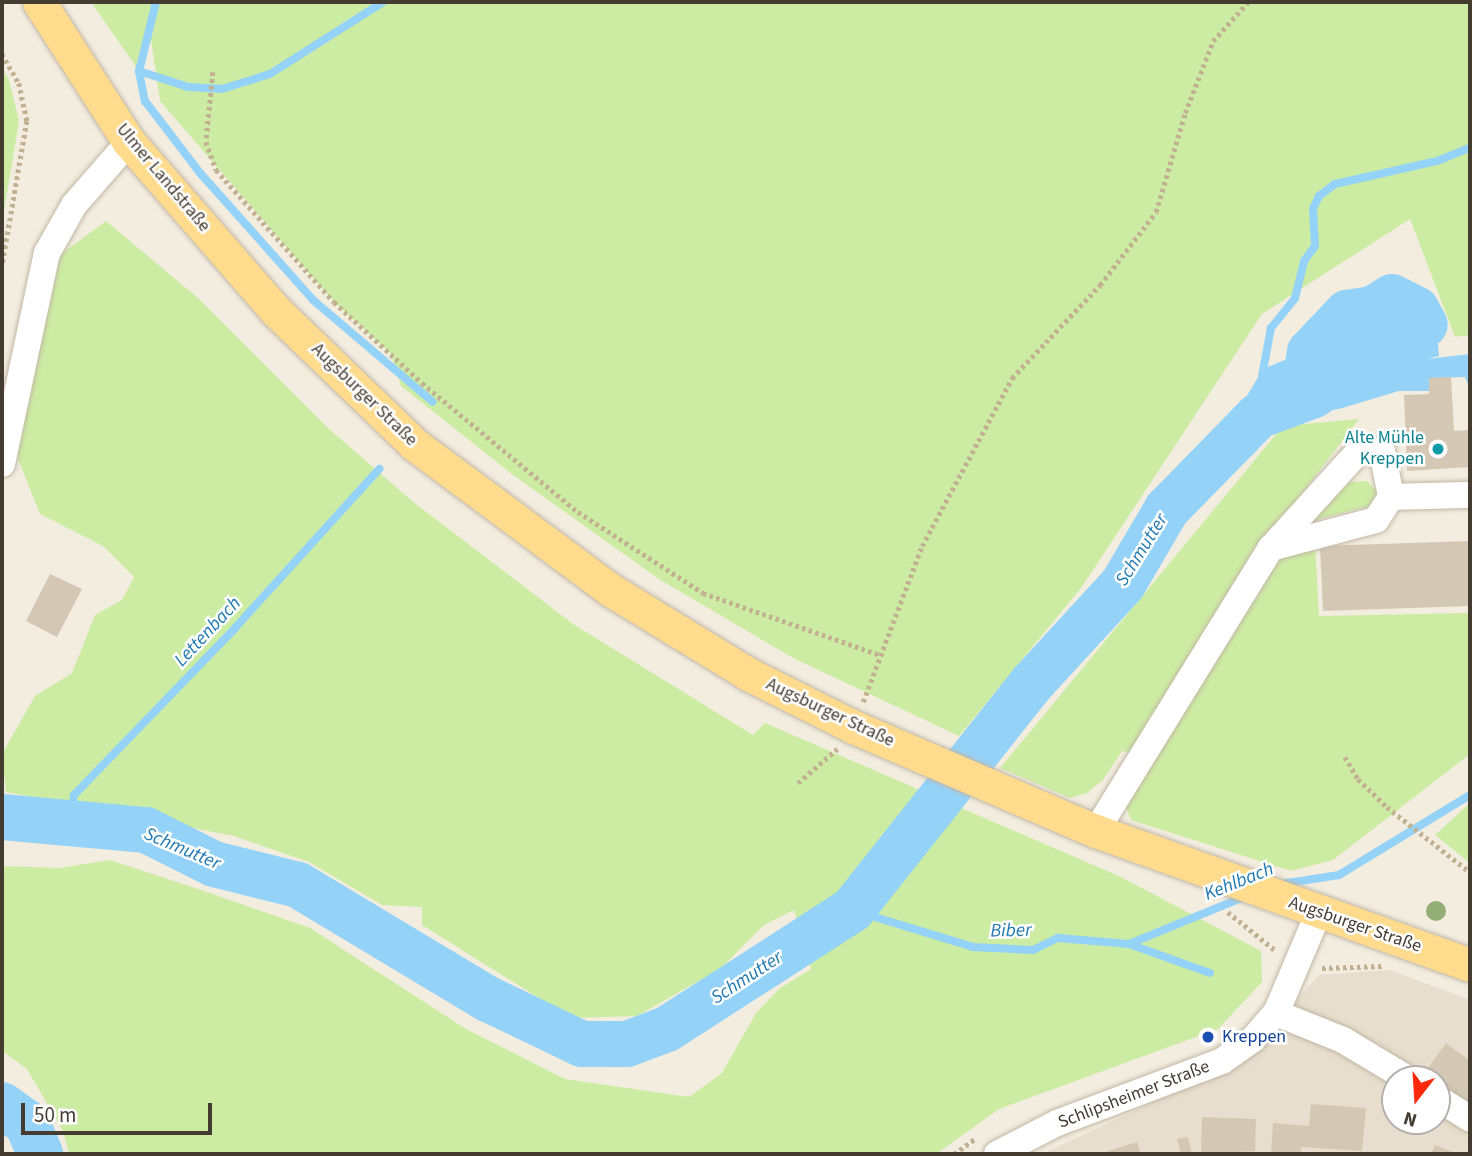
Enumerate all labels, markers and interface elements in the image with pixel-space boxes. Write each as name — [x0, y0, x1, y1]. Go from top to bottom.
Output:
street label: Ulmer Landstraße — [111, 119, 215, 237]
street label: Augsburger Straße — [307, 339, 421, 451]
place label: Alte Mühle Kreppen — [1345, 428, 1424, 471]
marker: Alte Mühle Kreppen — [1430, 441, 1446, 457]
water label: Schmutter — [1111, 510, 1173, 590]
water label: Lettenbach — [170, 592, 246, 672]
street label: Augsburger Straße — [762, 674, 898, 752]
water label: Schmutter — [140, 823, 224, 875]
water label: Kehlbach — [1201, 858, 1277, 906]
street label: Augsburger Straße — [1286, 892, 1424, 958]
water label: Biber — [990, 919, 1032, 943]
water label: Schmutter — [707, 946, 787, 1010]
place label: Kreppen — [1222, 1026, 1286, 1048]
marker: Kreppen — [1200, 1029, 1216, 1045]
street label: Schlipsheimer Straße — [1055, 1056, 1213, 1134]
north arrow — [1381, 1065, 1451, 1135]
scale bar — [24, 1090, 215, 1134]
text: 50 m — [34, 1100, 76, 1130]
text: N — [1400, 1104, 1420, 1133]

